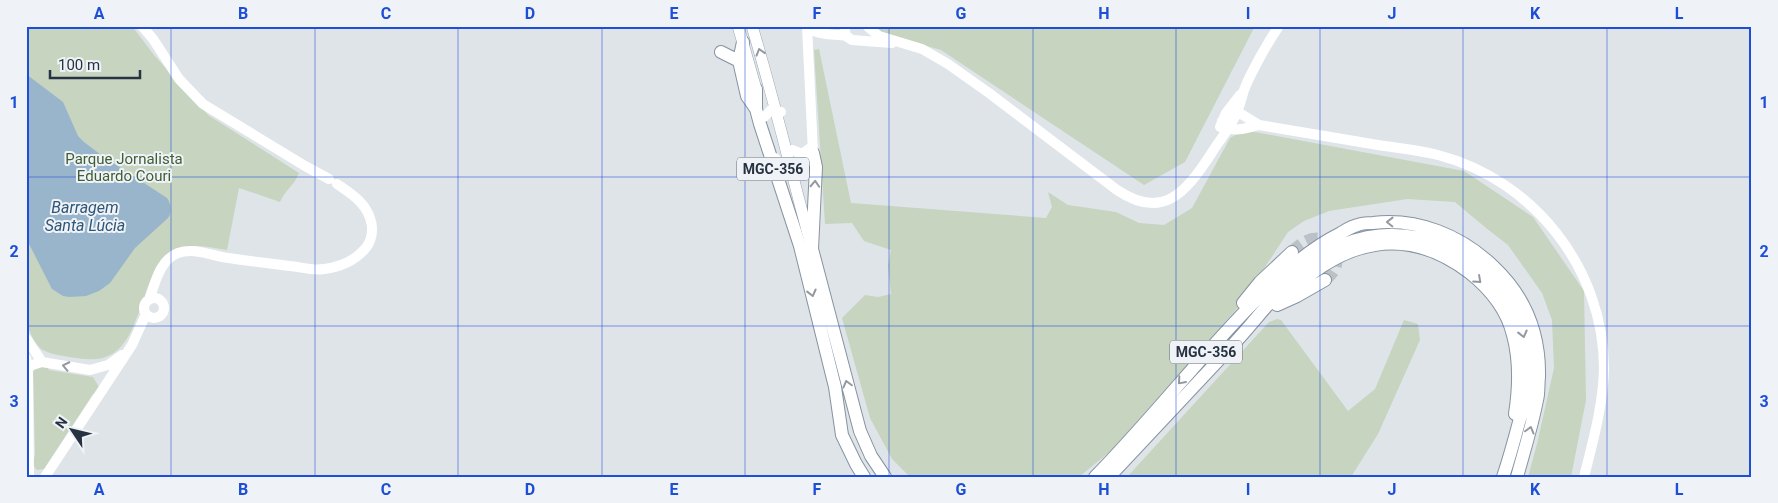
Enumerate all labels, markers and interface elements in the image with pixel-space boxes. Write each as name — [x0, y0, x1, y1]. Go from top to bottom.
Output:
text: A — [94, 4, 105, 23]
text: B — [238, 4, 248, 23]
text: C — [381, 4, 391, 23]
text: D — [525, 4, 535, 23]
text: E — [670, 4, 679, 23]
text: F — [813, 4, 822, 23]
text: G — [956, 4, 967, 23]
text: H — [1098, 4, 1110, 23]
text: I — [1246, 4, 1250, 23]
text: J — [1388, 4, 1396, 23]
text: K — [1530, 4, 1541, 23]
text: L — [1675, 4, 1684, 23]
scale bar — [50, 48, 140, 80]
one-way arrow — [756, 49, 766, 57]
text: 100 m — [58, 56, 100, 74]
text: 1 — [9, 93, 19, 112]
text: 1 — [1759, 93, 1769, 112]
park label: Parque Jornalista Eduardo Couri — [65, 150, 183, 185]
road number: MGC-356 — [737, 157, 809, 180]
one-way arrow — [809, 179, 820, 187]
water label: Barragem Santa Lúcia — [45, 198, 125, 235]
one-way arrow — [1386, 217, 1394, 227]
text: 2 — [9, 242, 19, 261]
text: 2 — [1759, 242, 1769, 261]
one-way arrow — [1472, 274, 1481, 283]
one-way arrow — [806, 289, 817, 298]
one-way arrow — [1517, 330, 1528, 339]
road number: MGC-356 — [1170, 341, 1242, 364]
one-way arrow — [62, 361, 71, 371]
one-way arrow — [1178, 375, 1187, 384]
one-way arrow — [842, 379, 853, 388]
text: 3 — [9, 392, 19, 411]
text: 3 — [1759, 392, 1769, 411]
north arrow — [48, 406, 98, 456]
text: N — [52, 414, 71, 431]
one-way arrow — [1524, 426, 1534, 434]
text: A — [94, 480, 105, 499]
text: B — [238, 480, 248, 499]
text: C — [381, 480, 391, 499]
text: D — [525, 480, 535, 499]
text: E — [670, 480, 679, 499]
text: F — [813, 480, 822, 499]
text: G — [956, 480, 967, 499]
text: H — [1098, 480, 1110, 499]
text: I — [1246, 480, 1250, 499]
text: J — [1388, 480, 1396, 499]
text: K — [1530, 480, 1541, 499]
text: L — [1675, 480, 1684, 499]

